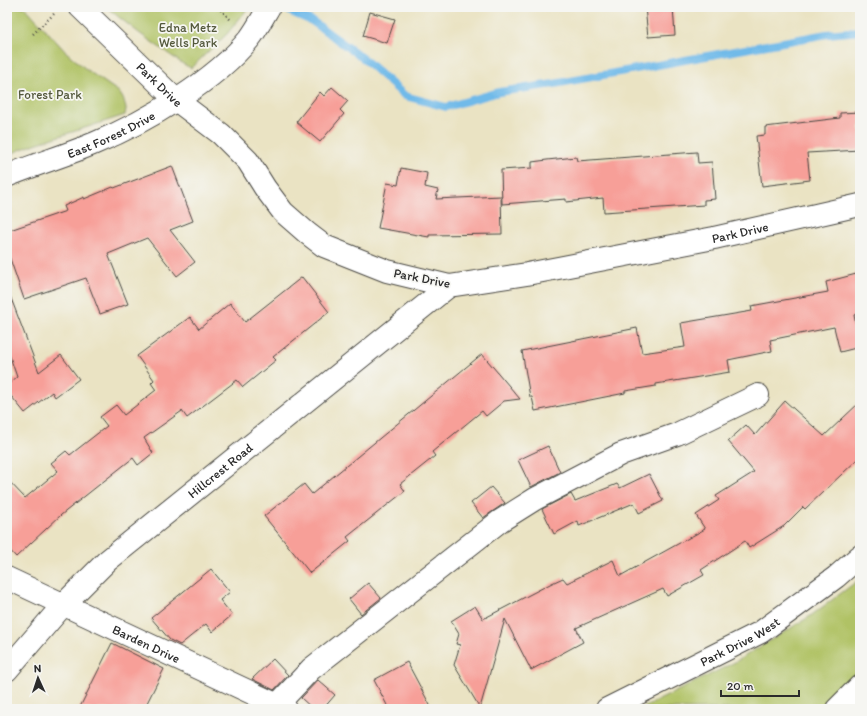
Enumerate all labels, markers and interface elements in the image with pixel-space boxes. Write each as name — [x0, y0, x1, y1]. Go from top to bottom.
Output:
park label: Edna Metz Wells Park — [159, 20, 218, 50]
street label: Park Drive — [134, 59, 185, 110]
park label: Forest Park — [18, 87, 82, 102]
street label: East Forest Drive — [65, 107, 157, 161]
street label: Park Drive — [710, 218, 770, 246]
street label: Park Drive — [392, 265, 452, 291]
street label: Hillcrest Road — [184, 439, 256, 501]
street label: Park Drive West — [697, 613, 783, 669]
street label: Barden Drive — [110, 621, 183, 666]
north arrow — [18, 658, 58, 698]
text: N — [33, 662, 42, 675]
scale bar — [721, 672, 799, 698]
text: 20 m — [727, 679, 754, 693]

